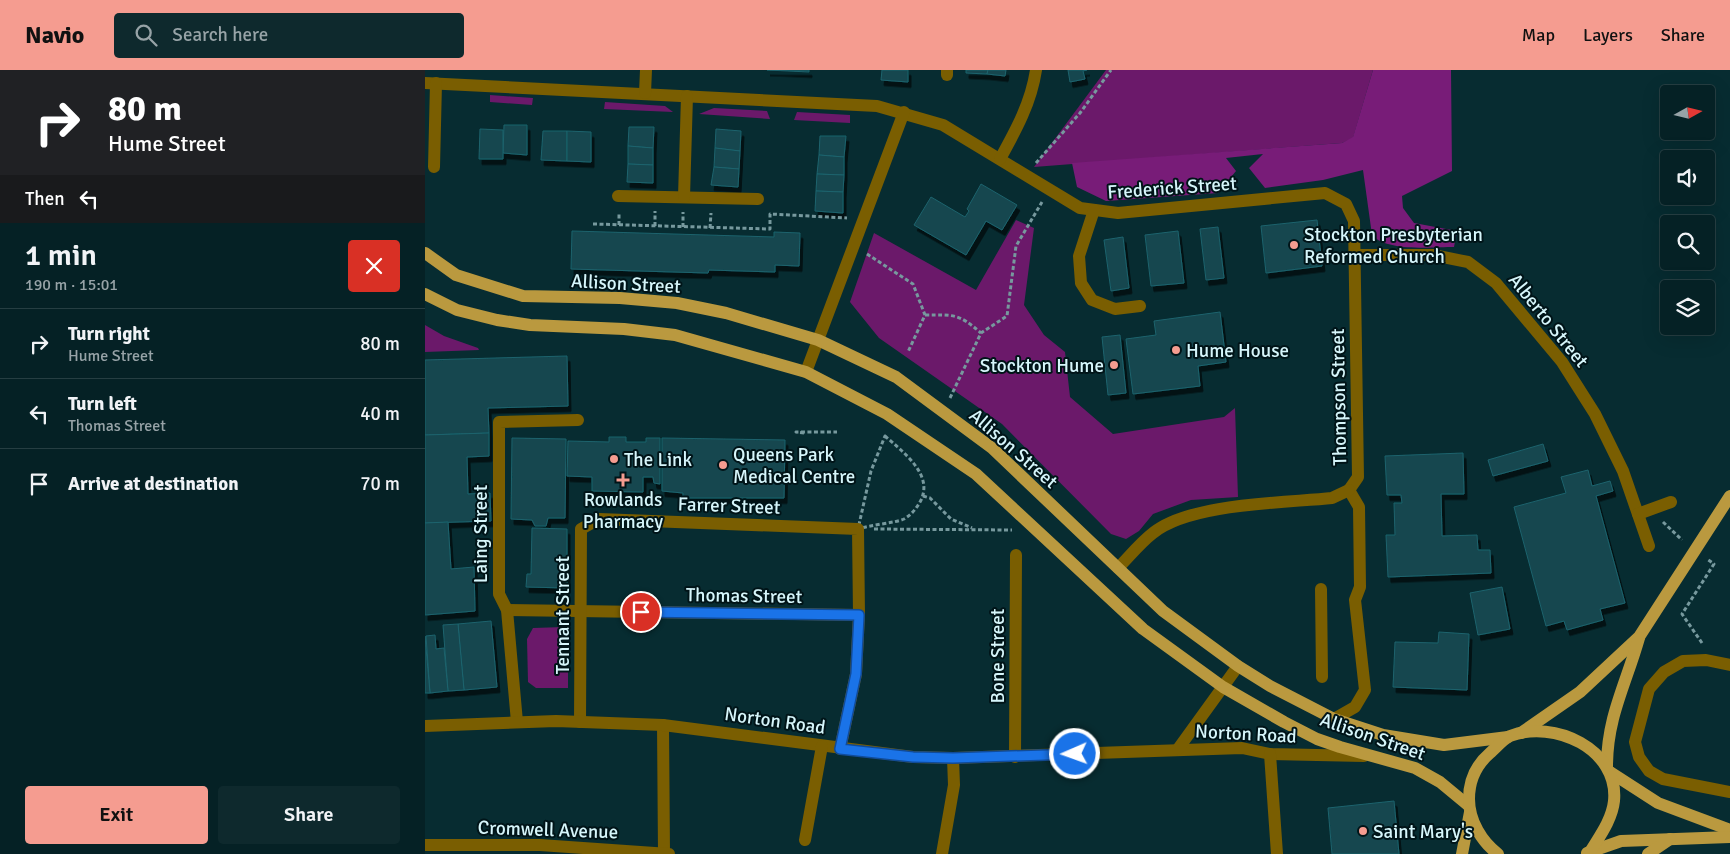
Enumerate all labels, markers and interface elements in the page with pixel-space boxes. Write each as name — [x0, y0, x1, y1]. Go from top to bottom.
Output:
search box — [114, 13, 464, 58]
text: Navio — [25, 20, 84, 50]
icon: search — [132, 21, 160, 49]
text: Search here — [172, 23, 268, 47]
text: Map — [1522, 24, 1555, 46]
text: Layers — [1583, 24, 1633, 46]
text: Share — [1661, 24, 1705, 46]
north arrow — [1660, 85, 1715, 140]
map controls — [1660, 85, 1715, 335]
text: 80 m — [108, 87, 182, 130]
icon: right — [25, 90, 90, 155]
text: Hume Street — [108, 130, 226, 157]
button: sound — [1660, 150, 1715, 205]
street label: Frederick Street — [1106, 171, 1238, 204]
icon: left — [75, 185, 103, 213]
text: Then — [25, 187, 65, 211]
button: search — [1660, 215, 1715, 270]
place label: Stockton Presbyterian Reformed Church — [1304, 223, 1483, 269]
text: 1 min — [25, 237, 97, 274]
marker: Stockton Presbyterian Reformed Church — [1288, 239, 1300, 251]
button: close — [348, 240, 400, 292]
street label: Allison Street — [571, 269, 682, 299]
street label: Alberto Street — [1503, 269, 1594, 373]
text: 190 m · 15:01 — [25, 275, 118, 295]
button: layers — [1660, 280, 1715, 335]
text: Turn right — [68, 322, 150, 346]
street label: Thompson Street — [1326, 328, 1352, 466]
icon: right — [25, 330, 53, 358]
text: 80 m — [360, 332, 400, 356]
place label: Hume House — [1186, 339, 1289, 363]
marker: Hume House — [1170, 344, 1182, 356]
text: Hume Street — [68, 346, 154, 366]
place label: Stockton Hume — [980, 354, 1104, 378]
marker: Stockton Hume — [1108, 359, 1120, 371]
text: Turn left — [68, 392, 137, 416]
icon: left — [25, 400, 53, 428]
text: 40 m — [360, 402, 400, 426]
street label: Allison Street — [964, 404, 1063, 494]
text: Thomas Street — [68, 416, 166, 436]
place label: Queens Park Medical Centre — [733, 443, 855, 489]
place label: The Link — [624, 448, 692, 472]
marker: The Link — [608, 453, 620, 465]
marker: Queens Park Medical Centre — [717, 459, 729, 471]
icon: arrive — [25, 470, 53, 498]
text: Arrive at destination — [68, 472, 239, 496]
text: 70 m — [360, 472, 400, 496]
marker: Rowlands Pharmacy — [617, 474, 629, 486]
street label: Laing Street — [469, 484, 493, 583]
place label: Rowlands Pharmacy — [583, 488, 663, 534]
street label: Farrer Street — [677, 492, 781, 520]
street label: Tennant Street — [551, 555, 575, 674]
street label: Thomas Street — [686, 583, 803, 609]
pin — [620, 591, 662, 633]
icon: arrive — [627, 598, 655, 626]
street label: Bone Street — [986, 608, 1010, 703]
street label: Norton Road — [723, 702, 827, 740]
street label: Allison Street — [1317, 708, 1429, 766]
street label: Norton Road — [1195, 719, 1297, 749]
position arrow — [1048, 727, 1100, 779]
button: Exit — [25, 786, 208, 844]
button: Share — [218, 786, 400, 844]
street label: Cromwell Avenue — [477, 816, 619, 844]
place label: Saint Mary's — [1373, 820, 1473, 844]
marker: Saint Mary's — [1357, 825, 1369, 837]

